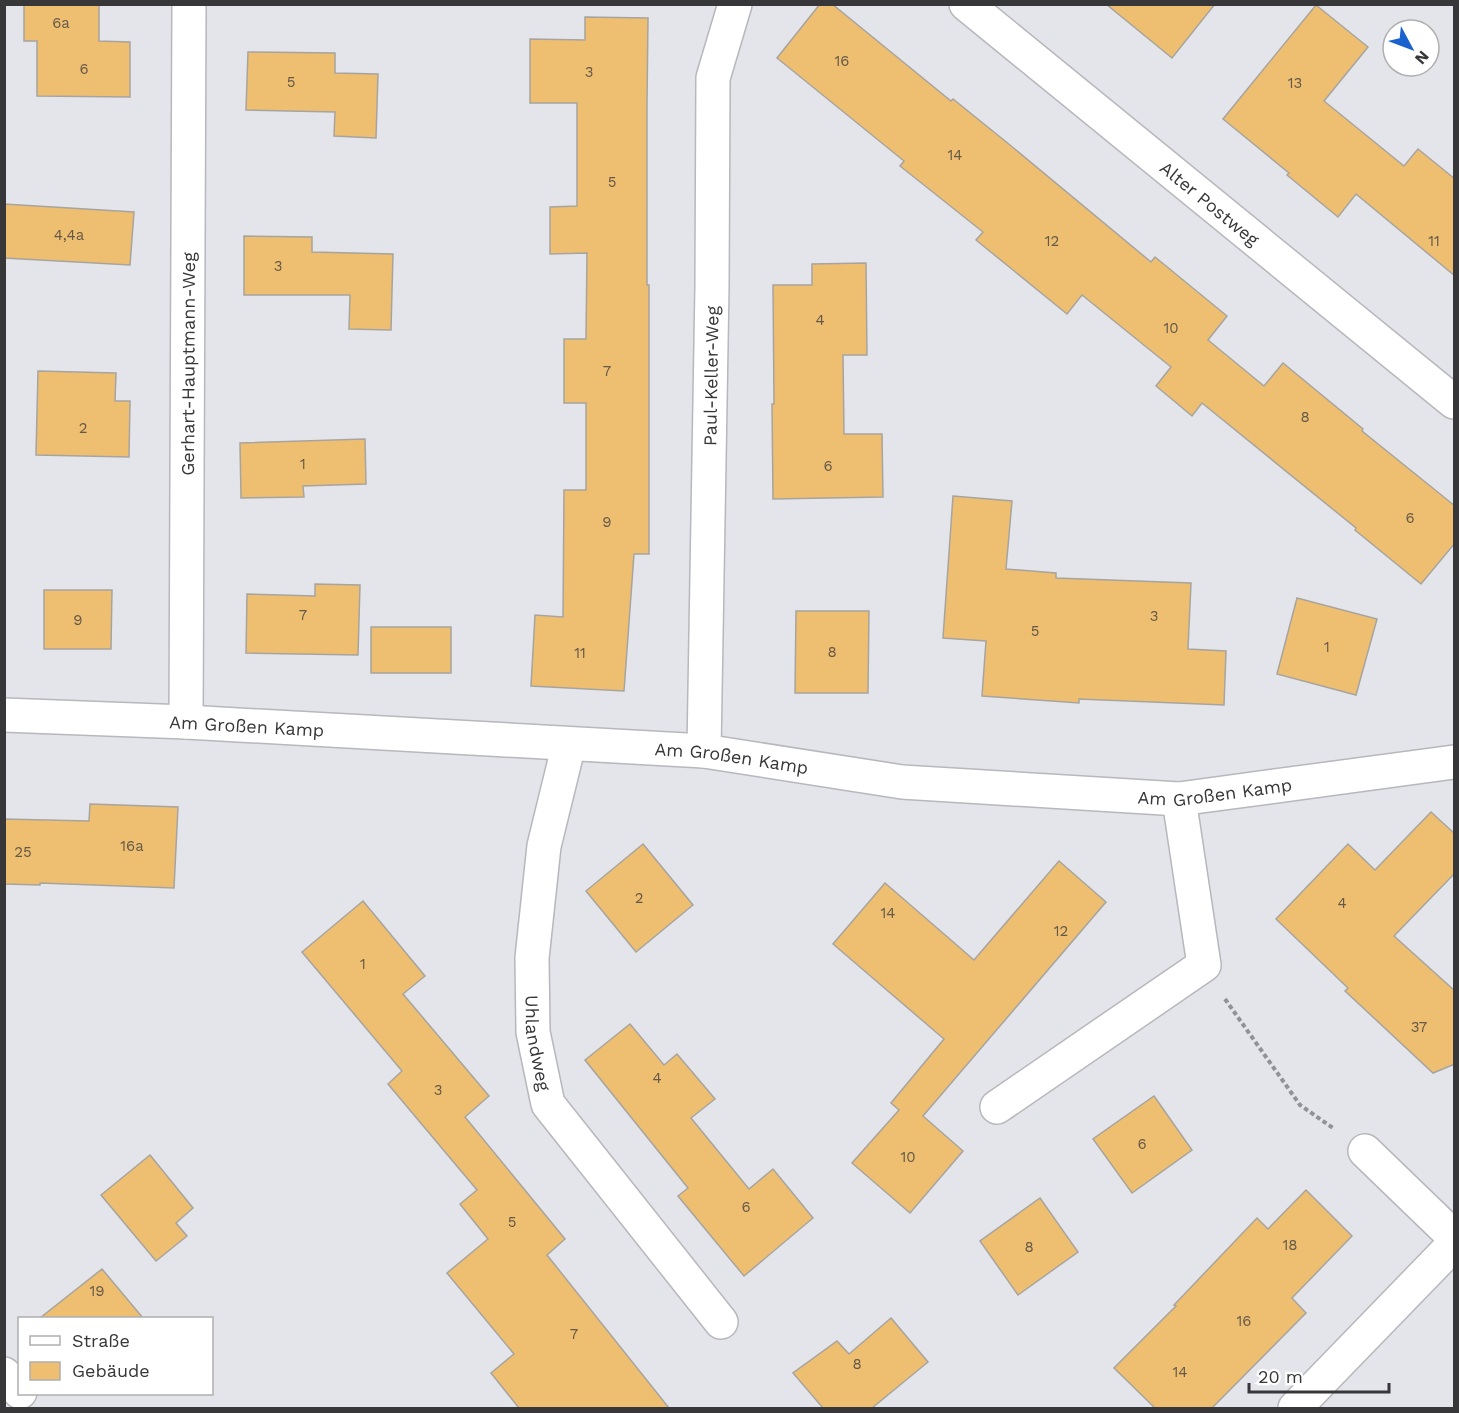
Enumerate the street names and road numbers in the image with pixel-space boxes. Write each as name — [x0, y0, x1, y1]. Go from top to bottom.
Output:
street label: Alter Postweg — [1156, 157, 1264, 250]
street label: Gerhart-Hauptmann-Weg — [177, 252, 198, 476]
street label: Paul-Keller-Weg — [699, 305, 722, 446]
street label: Am Großen Kamp — [169, 711, 325, 740]
street label: Am Großen Kamp — [654, 738, 810, 778]
street label: Am Großen Kamp — [1137, 773, 1293, 810]
street label: Uhlandweg — [522, 995, 556, 1093]

